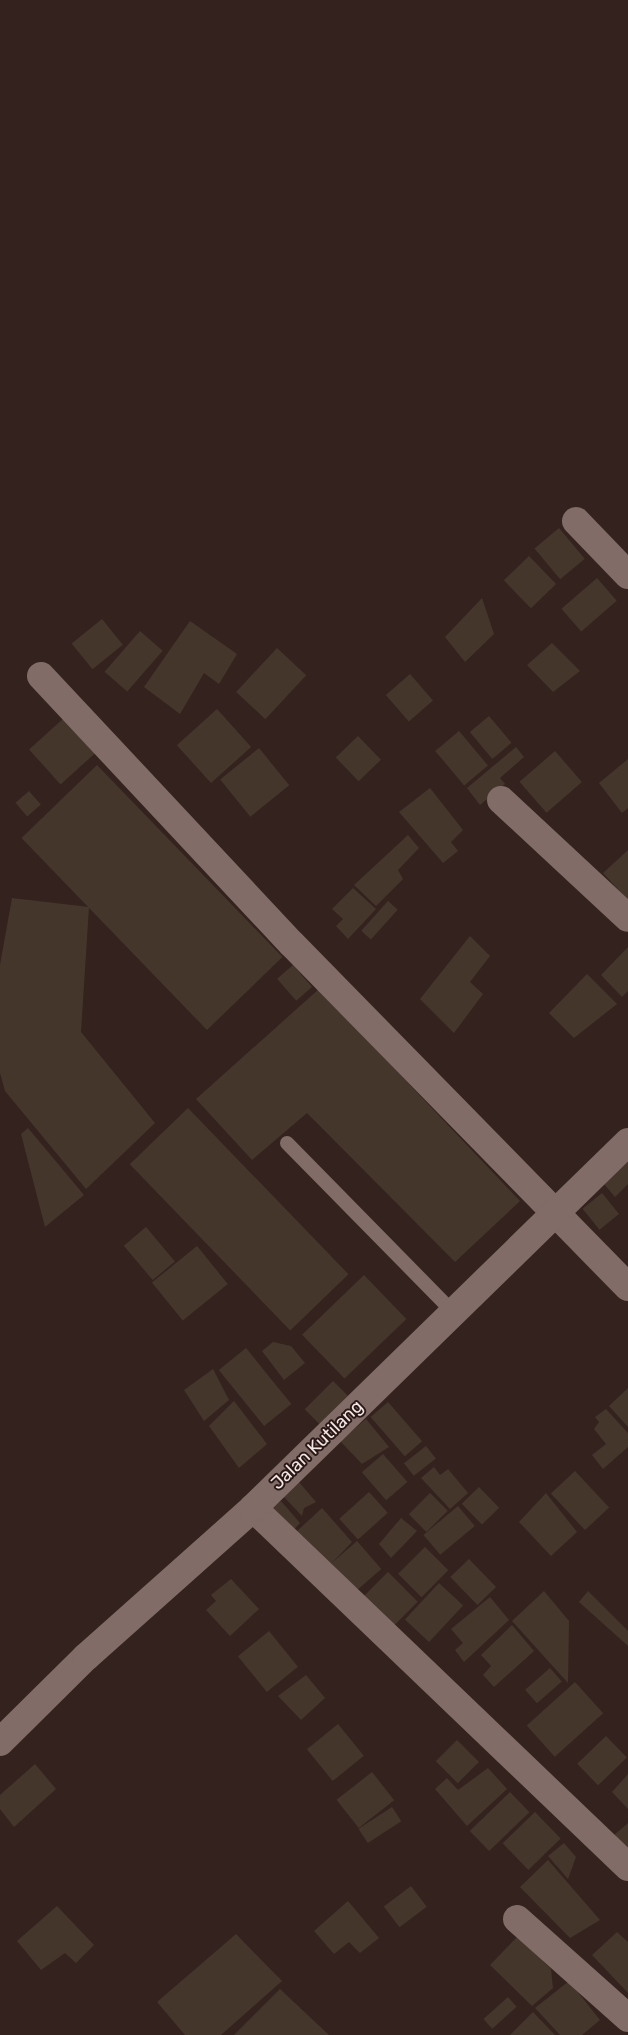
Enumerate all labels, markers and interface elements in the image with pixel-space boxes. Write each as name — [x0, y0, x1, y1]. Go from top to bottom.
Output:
street label: Jalan Kutilang — [267, 1396, 367, 1494]

